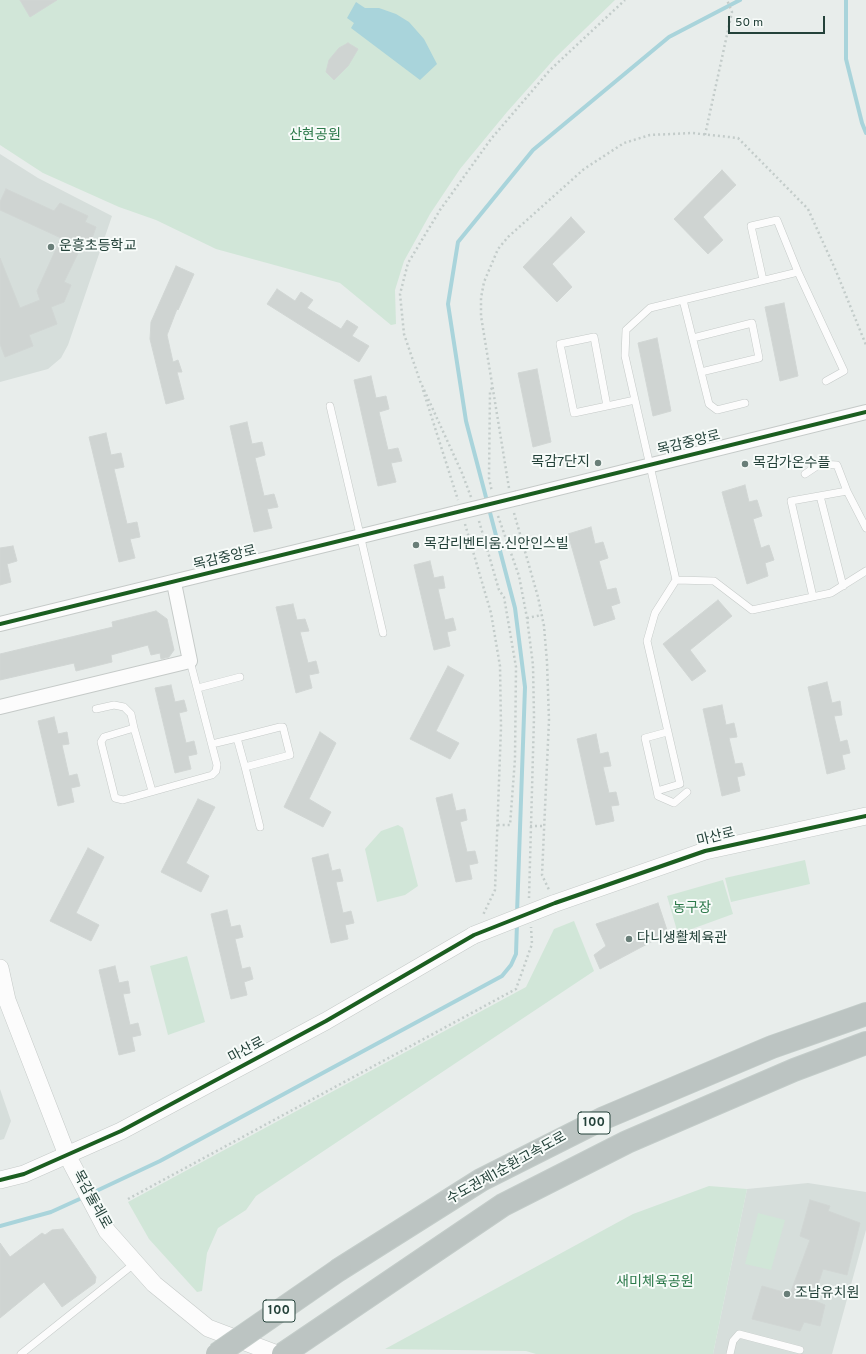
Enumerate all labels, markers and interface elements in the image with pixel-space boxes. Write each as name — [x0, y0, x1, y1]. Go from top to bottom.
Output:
scale bar — [730, 8, 827, 34]
text: 50 m — [735, 15, 763, 31]
park label: 산현공원 — [289, 128, 341, 144]
place label: 운흥초등학교 — [59, 239, 136, 255]
marker: 운흥초등학교 — [46, 242, 56, 252]
street label: 목감중앙로 — [656, 428, 722, 460]
place label: 목감7단지 — [531, 455, 590, 471]
place label: 목감가온수플 — [753, 456, 830, 472]
marker: 목감7단지 — [593, 458, 603, 468]
marker: 목감가온수플 — [740, 459, 750, 469]
place label: 목감리벤티움.신안인스빌 — [424, 537, 569, 553]
marker: 목감리벤티움.신안인스빌 — [411, 540, 421, 550]
street label: 목감중앙로 — [192, 543, 258, 575]
street label: 마산로 — [695, 825, 737, 851]
park label: 농구장 — [673, 901, 711, 917]
place label: 다니생활체육관 — [637, 931, 727, 947]
marker: 다니생활체육관 — [624, 934, 634, 944]
street label: 마산로 — [226, 1035, 268, 1067]
road number: 100 — [578, 1112, 610, 1134]
street label: 수도권제1순환고속도로 — [444, 1129, 570, 1209]
street label: 목감둘레로 — [68, 1168, 114, 1232]
park label: 새미체육공원 — [616, 1275, 694, 1291]
place label: 조남유치원 — [795, 1286, 859, 1302]
marker: 조남유치원 — [782, 1289, 792, 1299]
road number: 100 — [263, 1300, 295, 1322]

